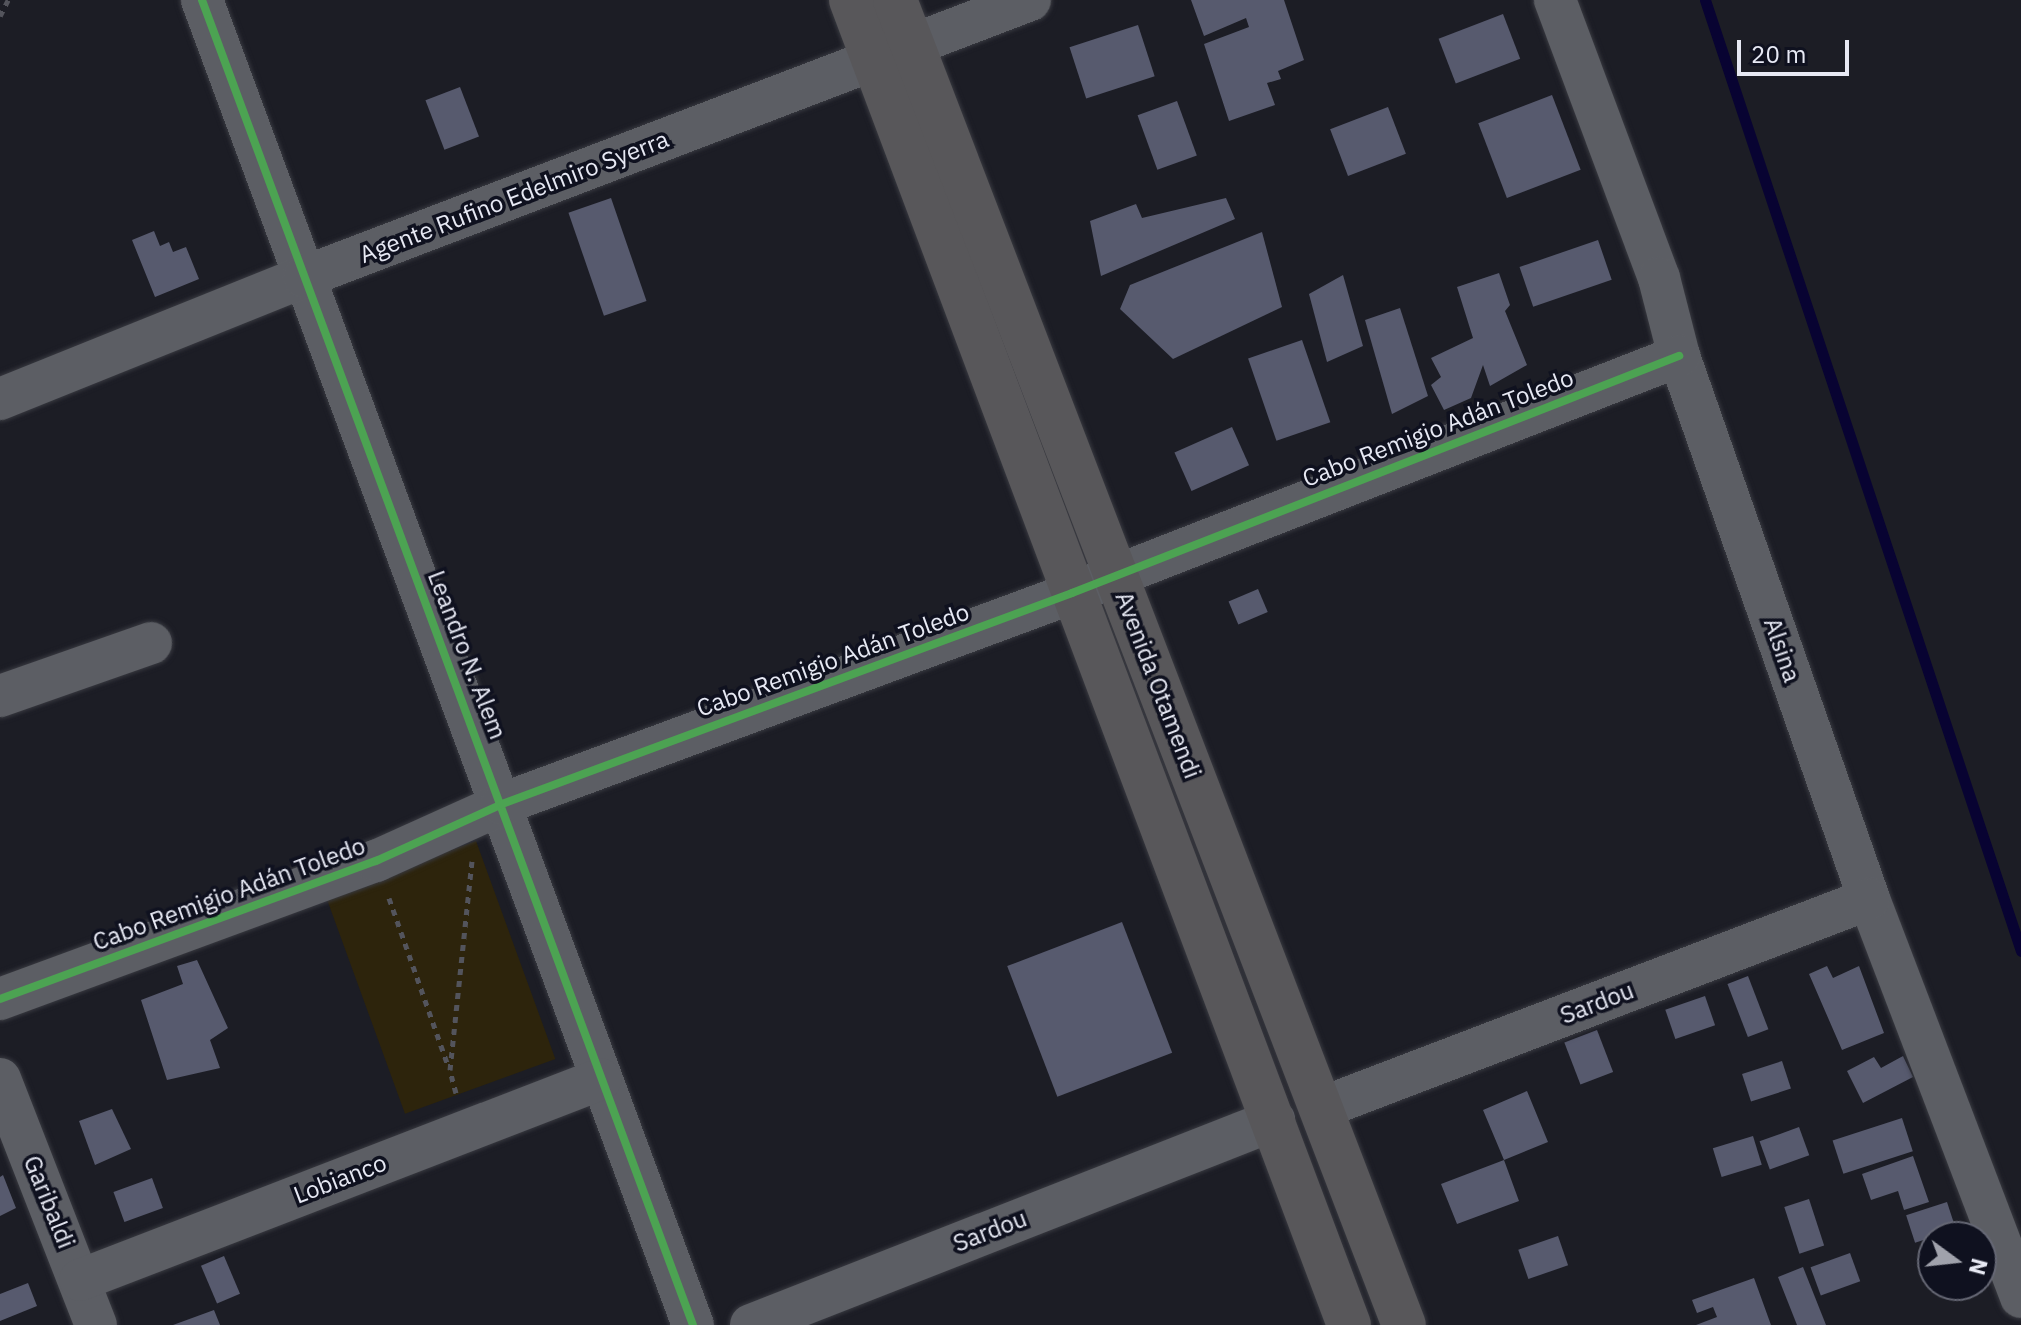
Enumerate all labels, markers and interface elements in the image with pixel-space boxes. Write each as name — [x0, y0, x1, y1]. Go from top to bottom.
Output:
scale bar — [1741, 24, 1853, 74]
text: 20 m — [1751, 38, 1806, 70]
street label: Agente Rufino Edelmiro Syerra — [355, 125, 673, 269]
street label: Cabo Remigio Adán Toledo — [1299, 363, 1577, 493]
street label: Leandro N. Alem — [422, 567, 512, 743]
street label: Avenida Otamendi — [1109, 588, 1207, 782]
street label: Cabo Remigio Adán Toledo — [693, 597, 973, 723]
street label: Alsina — [1758, 614, 1806, 686]
street label: Cabo Remigio Adán Toledo — [89, 831, 369, 957]
street label: Sardou — [1556, 976, 1638, 1030]
street label: Lobianco — [290, 1148, 390, 1210]
street label: Garibaldi — [17, 1151, 81, 1253]
street label: Sardou — [949, 1204, 1031, 1258]
north arrow — [1917, 1221, 1997, 1301]
text: N — [1963, 1255, 1995, 1278]

